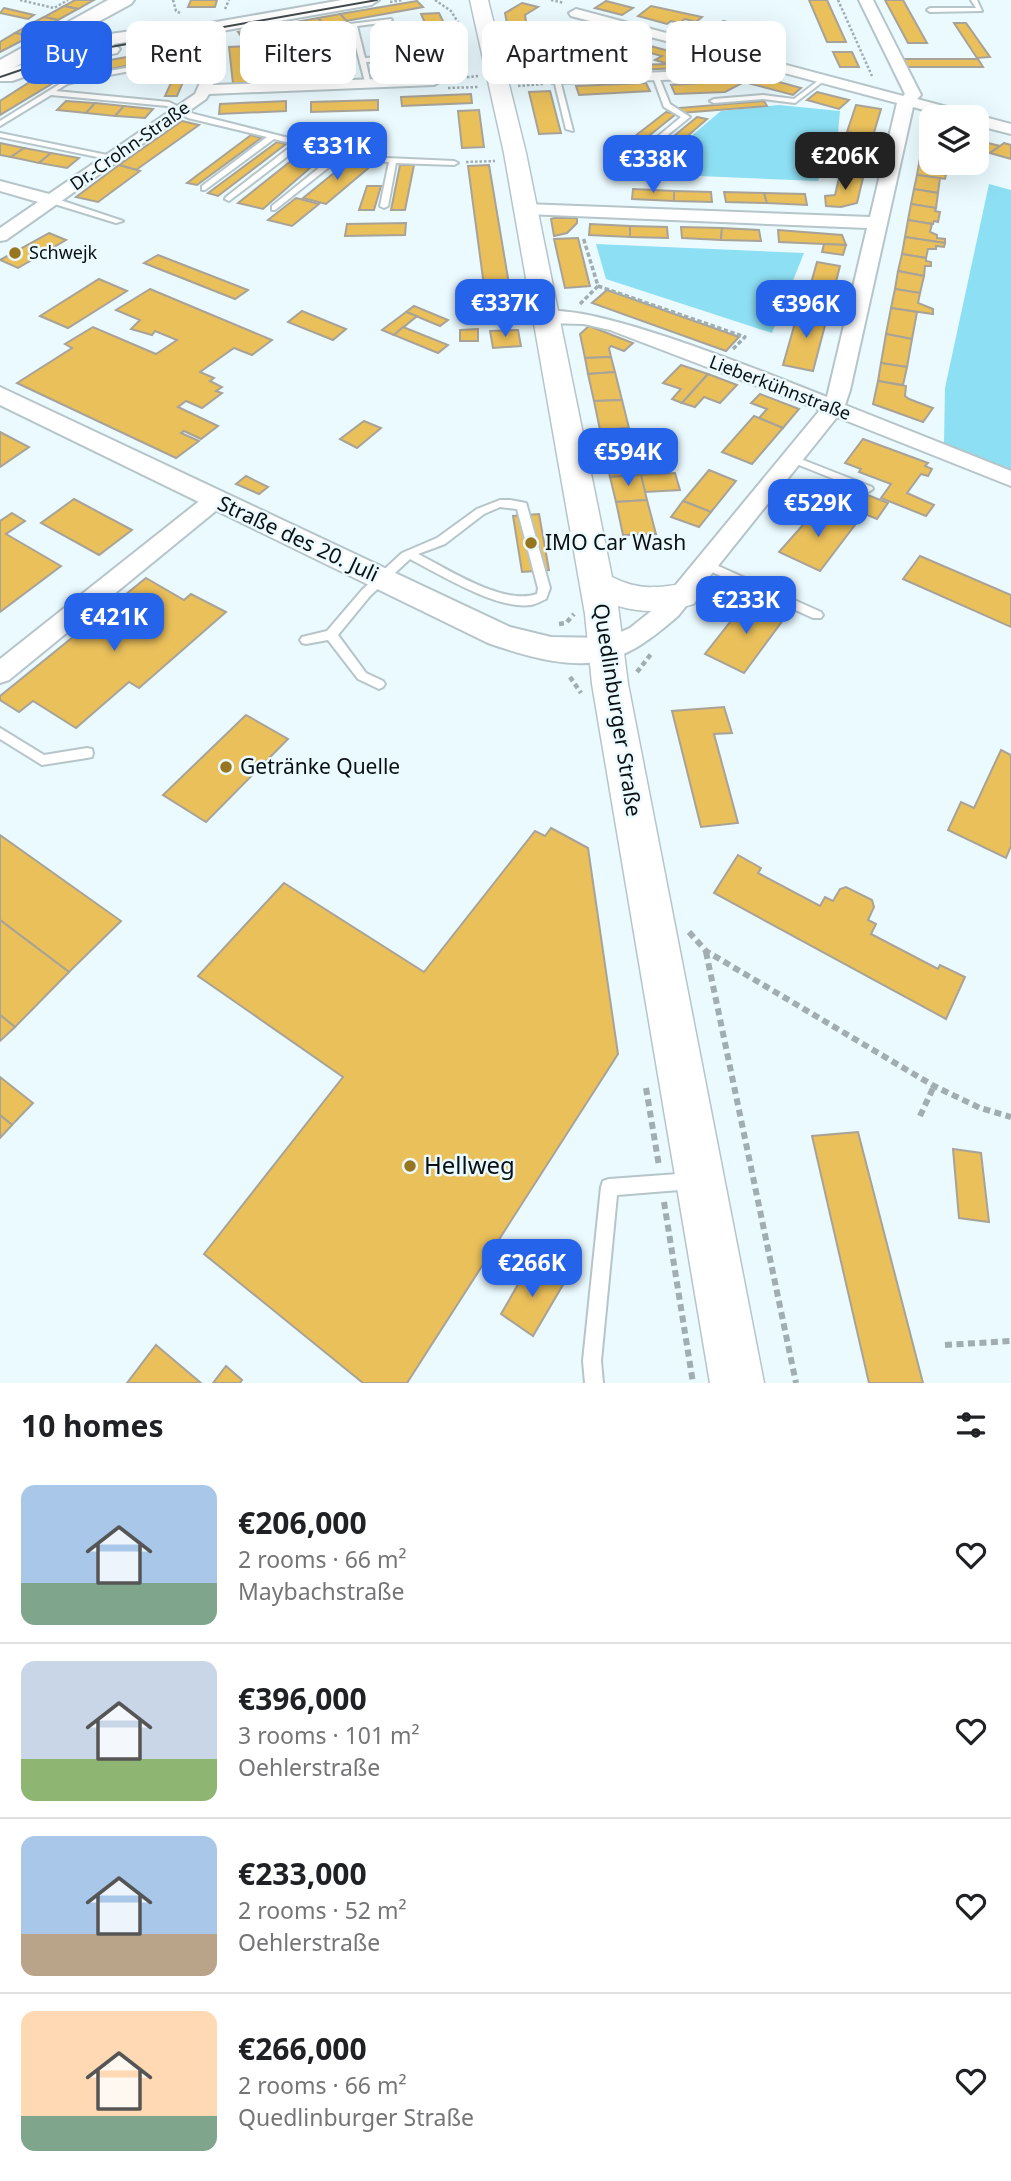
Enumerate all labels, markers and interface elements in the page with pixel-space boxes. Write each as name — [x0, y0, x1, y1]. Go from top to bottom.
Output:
chip: Buy — [21, 21, 112, 84]
chip: Rent — [126, 21, 226, 84]
chip: Filters — [240, 21, 356, 84]
chip: New — [370, 21, 468, 84]
chip: Apartment — [482, 21, 652, 84]
chip: House — [666, 21, 786, 84]
street label: Dr.-Crohn-Straße — [65, 95, 194, 195]
map controls — [919, 105, 989, 175]
button: layers — [919, 105, 989, 175]
pin: €331K — [288, 122, 386, 182]
text: €331K — [303, 129, 371, 161]
pin: €206K — [796, 132, 894, 192]
pin: €338K — [604, 136, 702, 195]
text: €206K — [811, 139, 879, 171]
text: €338K — [619, 142, 687, 174]
place label: Schwejk — [29, 240, 98, 264]
marker: Schwejk — [7, 245, 23, 261]
pin: €337K — [456, 280, 554, 339]
pin: €396K — [757, 280, 855, 340]
text: €337K — [471, 286, 539, 318]
text: €396K — [772, 287, 840, 319]
street label: Lieberkühnstraße — [706, 349, 855, 425]
pin: €594K — [579, 428, 677, 488]
text: €594K — [594, 435, 662, 467]
pin: €529K — [769, 480, 867, 539]
text: €529K — [784, 486, 852, 518]
street label: Straße des 20. Juli — [213, 489, 383, 588]
place label: IMO Car Wash — [545, 528, 686, 556]
marker: IMO Car Wash — [523, 535, 539, 551]
pin: €233K — [697, 576, 795, 636]
text: €233K — [712, 583, 780, 615]
pin: €421K — [65, 594, 163, 653]
text: €421K — [80, 600, 148, 632]
street label: Quedlinburger Straße — [587, 601, 649, 818]
place label: Getränke Quelle — [240, 752, 400, 780]
marker: Getränke Quelle — [218, 759, 234, 775]
place label: Hellweg — [424, 1148, 515, 1181]
marker: Hellweg — [402, 1158, 418, 1174]
pin: €266K — [483, 1240, 581, 1299]
text: €266K — [498, 1246, 566, 1278]
text: 10 homes — [21, 1405, 164, 1446]
icon: filters — [952, 1406, 990, 1444]
text: €206,000 — [238, 1502, 367, 1543]
icon: home — [77, 1513, 161, 1597]
icon: heart — [952, 1536, 990, 1574]
text: 2 rooms · 66 m² — [238, 1543, 407, 1575]
text: Maybachstraße — [238, 1575, 405, 1607]
text: €396,000 — [238, 1678, 367, 1719]
icon: home — [77, 1689, 161, 1773]
icon: heart — [952, 1712, 990, 1750]
text: 3 rooms · 101 m² — [238, 1719, 420, 1751]
text: Oehlerstraße — [238, 1751, 380, 1783]
text: €233,000 — [238, 1853, 367, 1894]
icon: home — [77, 1864, 161, 1948]
icon: heart — [952, 1887, 990, 1925]
text: 2 rooms · 52 m² — [238, 1894, 407, 1926]
text: Oehlerstraße — [238, 1926, 380, 1958]
text: €266,000 — [238, 2028, 367, 2069]
icon: home — [77, 2039, 161, 2123]
icon: heart — [952, 2062, 990, 2100]
text: 2 rooms · 66 m² — [238, 2069, 407, 2101]
text: Quedlinburger Straße — [238, 2101, 474, 2133]

